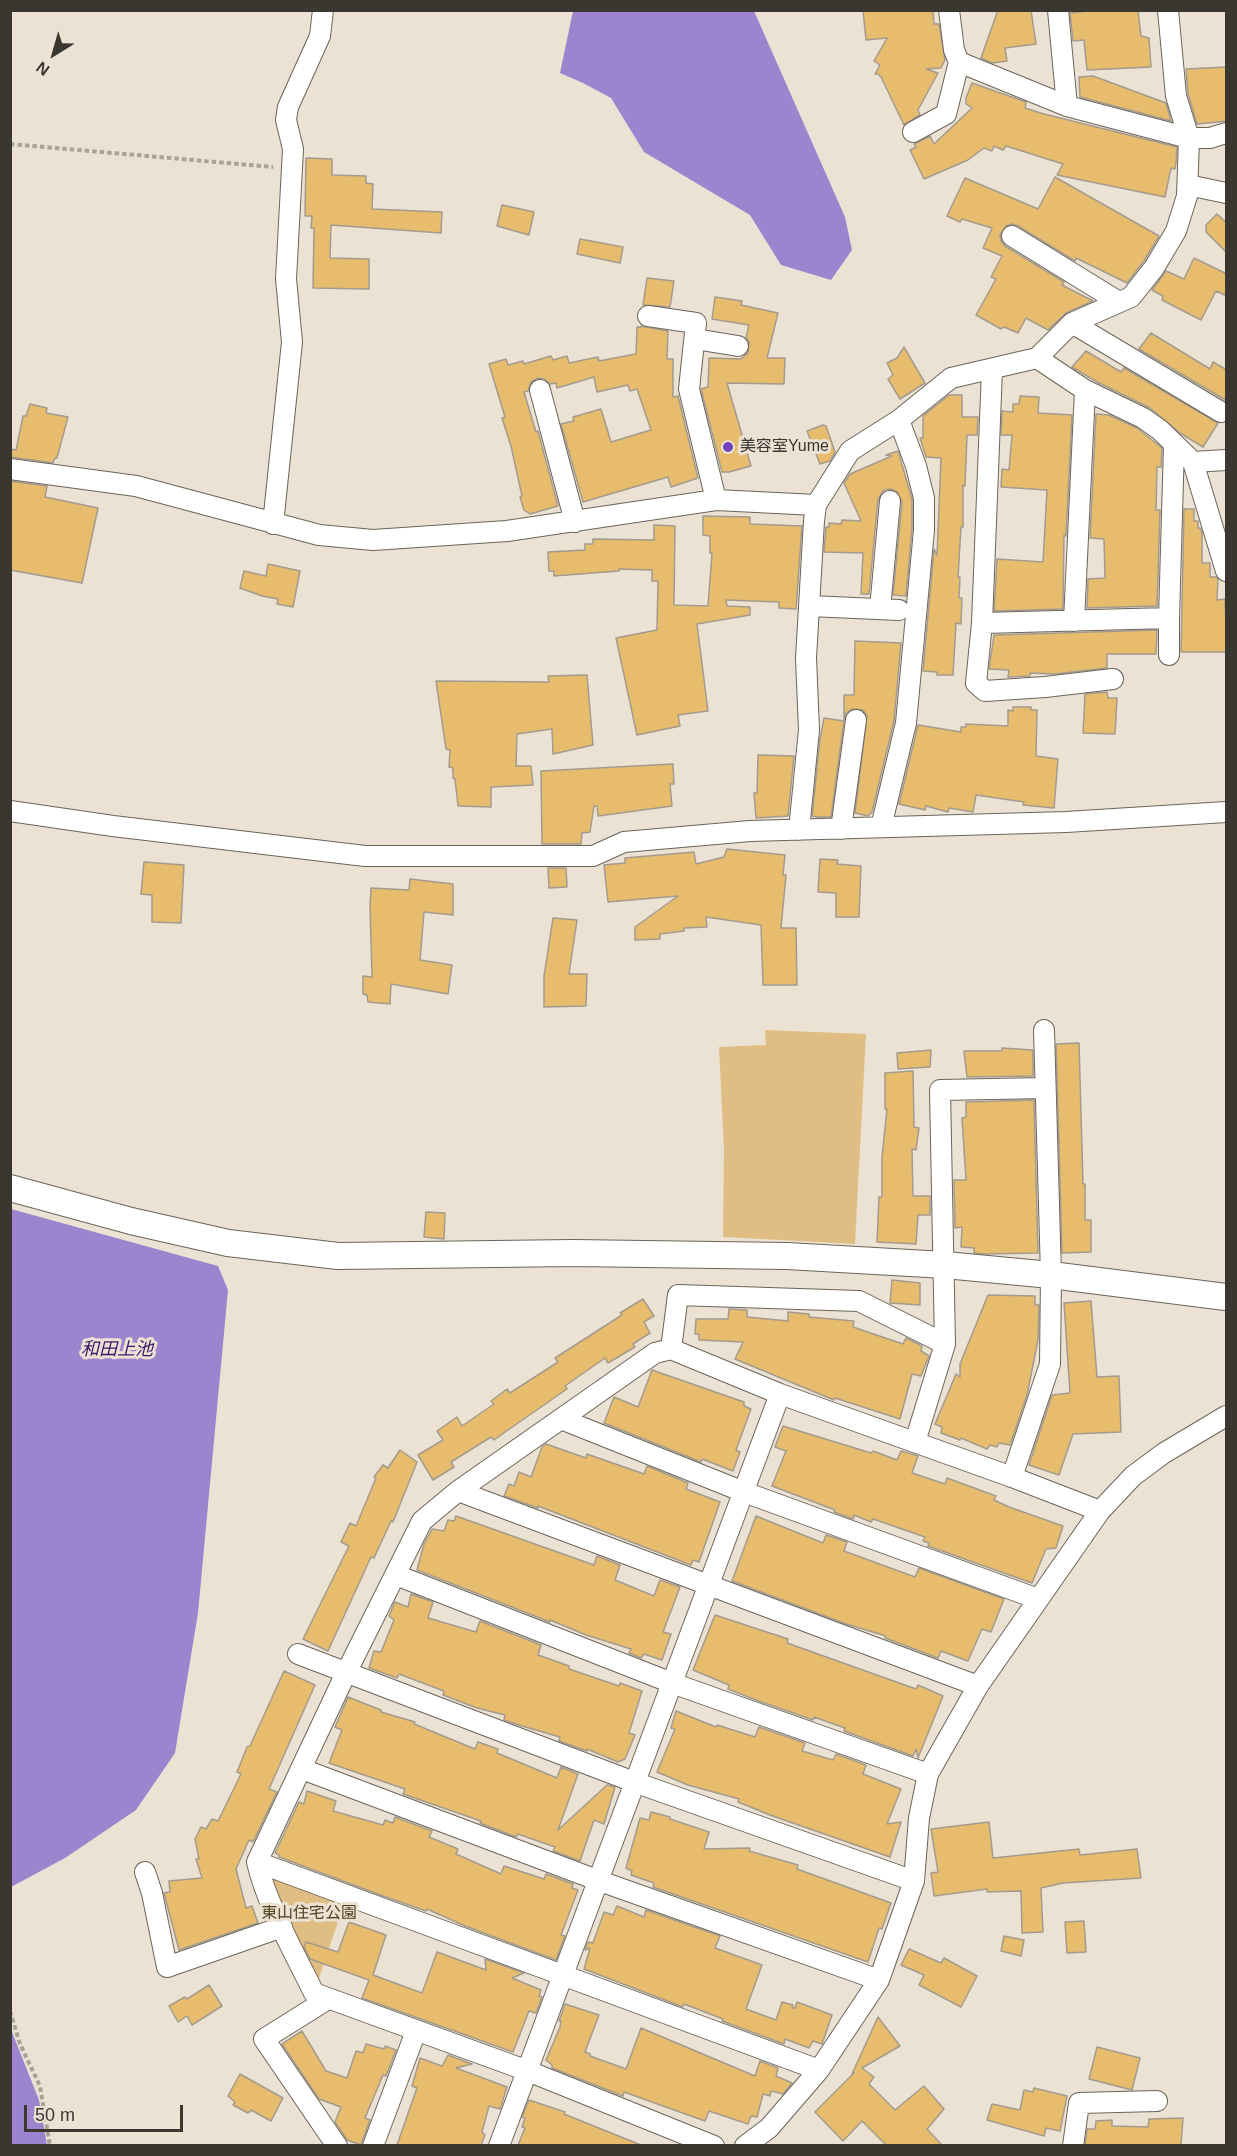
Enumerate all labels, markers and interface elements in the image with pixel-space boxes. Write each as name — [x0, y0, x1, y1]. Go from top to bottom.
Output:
north arrow — [24, 24, 84, 84]
text: N — [33, 59, 53, 79]
place label: 美容室Yume — [740, 437, 829, 457]
marker: 美容室Yume — [721, 440, 735, 454]
water label: 和田上池 — [81, 1339, 153, 1361]
park label: 東山住宅公園 — [261, 1904, 357, 1924]
scale bar — [27, 2093, 186, 2131]
text: 50 m — [35, 2105, 75, 2125]

